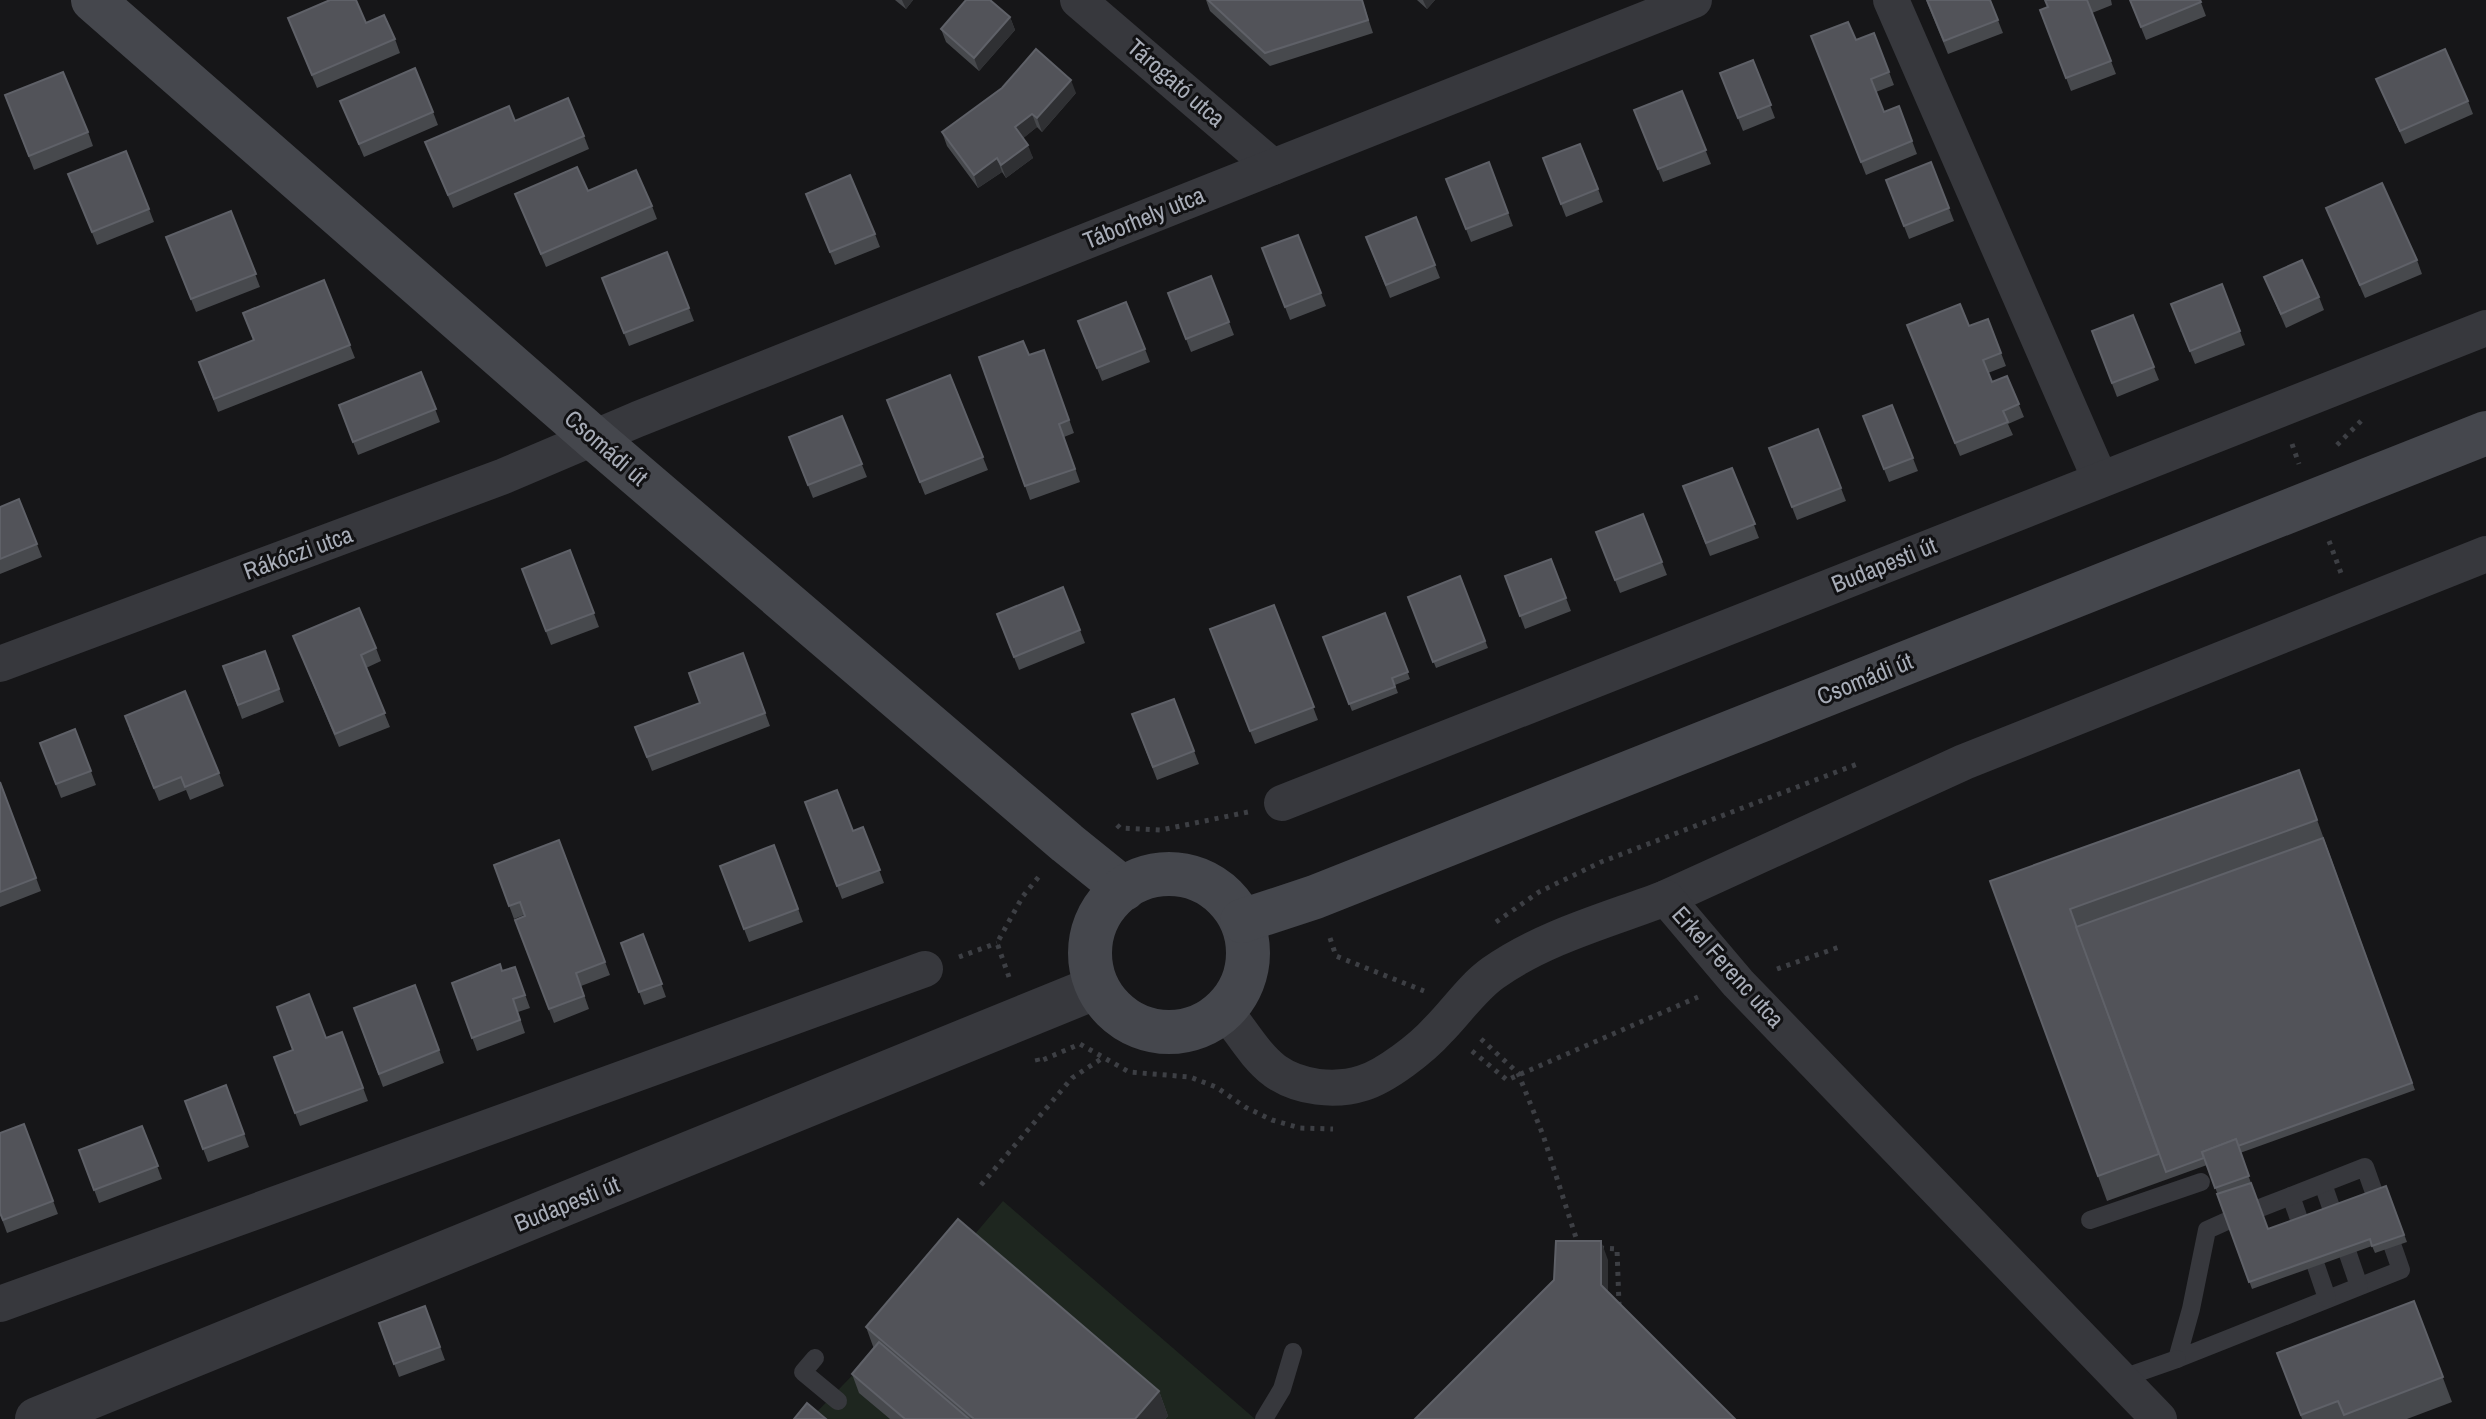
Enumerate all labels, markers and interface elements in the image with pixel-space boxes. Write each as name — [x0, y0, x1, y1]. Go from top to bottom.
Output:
street label: Tárogató utca — [1121, 31, 1232, 134]
street label: Táborhely utca — [1078, 178, 1209, 256]
street label: Csomádi út — [558, 402, 656, 493]
street label: Rákóczi utca — [239, 518, 357, 587]
street label: Budapesti út — [1826, 528, 1941, 600]
street label: Csomádi út — [1812, 644, 1918, 712]
street label: Erkel Ferenc utca — [1666, 899, 1792, 1034]
street label: Budapesti út — [509, 1167, 624, 1239]

